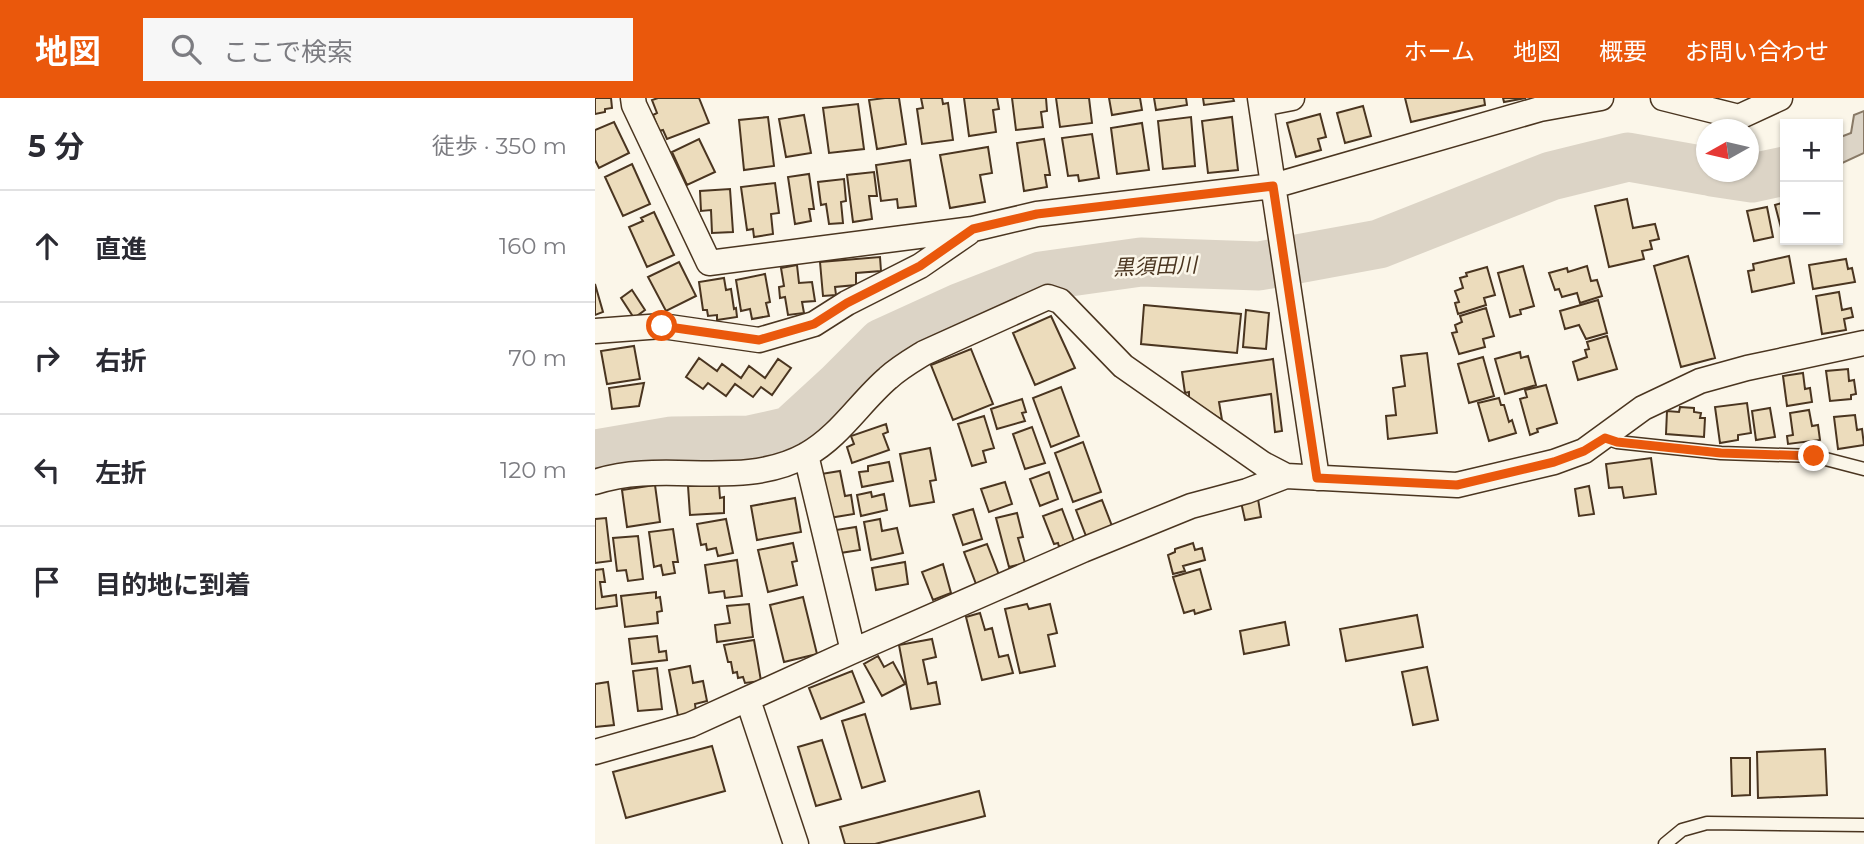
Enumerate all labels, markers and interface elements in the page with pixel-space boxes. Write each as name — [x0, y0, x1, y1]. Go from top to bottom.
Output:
search box — [143, 18, 633, 81]
icon: search — [167, 30, 205, 68]
text: 地図 — [35, 31, 101, 71]
text: ここで検索 — [223, 36, 353, 68]
text: ホーム — [1404, 37, 1475, 66]
text: 地図 — [1513, 37, 1561, 66]
text: 概要 — [1599, 37, 1647, 66]
text: お問い合わせ — [1685, 37, 1829, 66]
north arrow — [1696, 119, 1759, 182]
map controls — [1780, 119, 1843, 245]
button: + — [1780, 119, 1843, 182]
text: 5 分 — [28, 128, 84, 165]
text: 徒歩 · 350 m — [432, 132, 567, 160]
button: − — [1780, 182, 1843, 245]
icon: ahead — [28, 227, 66, 265]
text: 160 m — [499, 232, 567, 260]
text: 直進 — [95, 233, 147, 265]
water label: 黒須田川 — [1113, 252, 1199, 280]
route start — [646, 310, 677, 341]
icon: right — [28, 339, 66, 377]
text: 70 m — [508, 344, 567, 372]
text: 右折 — [95, 345, 147, 377]
route end — [1798, 440, 1829, 471]
icon: left — [28, 451, 66, 489]
text: 120 m — [500, 456, 567, 484]
text: 左折 — [95, 457, 147, 489]
icon: arrive — [28, 563, 66, 601]
text: 目的地に到着 — [95, 569, 251, 601]

